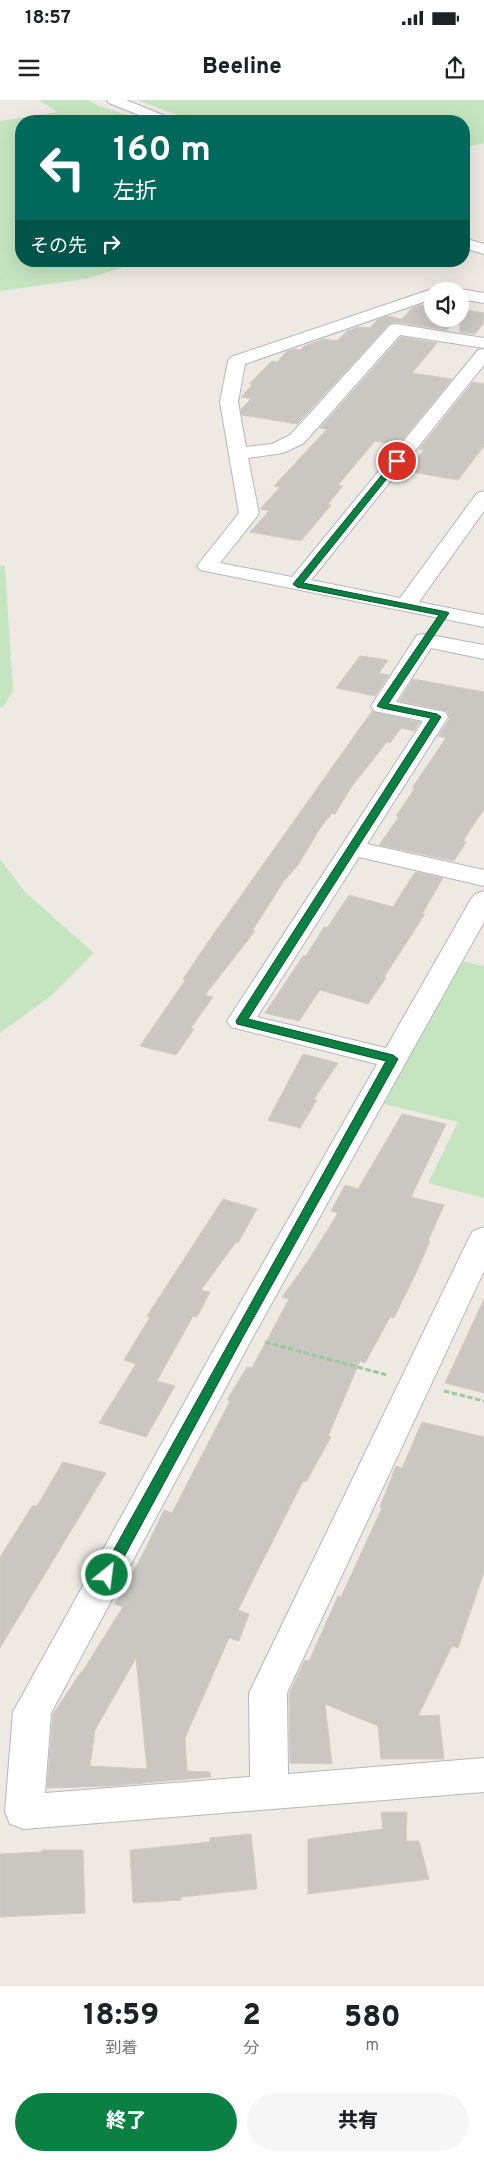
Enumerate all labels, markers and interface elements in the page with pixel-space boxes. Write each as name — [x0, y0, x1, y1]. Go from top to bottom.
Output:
text: 18:57 — [25, 6, 71, 30]
icon: menu — [15, 54, 43, 82]
text: Beeline — [202, 54, 282, 81]
icon: share — [441, 54, 469, 82]
text: 160 m — [113, 129, 211, 173]
icon: left — [30, 135, 95, 200]
text: 左折 — [113, 179, 157, 206]
icon: right — [97, 230, 125, 258]
text: その先 — [30, 235, 87, 259]
map controls — [424, 282, 469, 327]
button: sound — [424, 282, 469, 327]
pin — [376, 440, 418, 482]
icon: arrive — [383, 447, 411, 475]
position arrow — [80, 1548, 132, 1600]
text: 18:59 — [83, 1998, 159, 2035]
text: 2 — [242, 1998, 261, 2035]
text: 580 — [344, 2000, 401, 2037]
text: m — [366, 2036, 379, 2056]
text: 到着 — [105, 2039, 137, 2059]
text: 分 — [244, 2039, 260, 2059]
button: 終了 — [15, 2093, 237, 2151]
button: 共有 — [247, 2093, 469, 2151]

